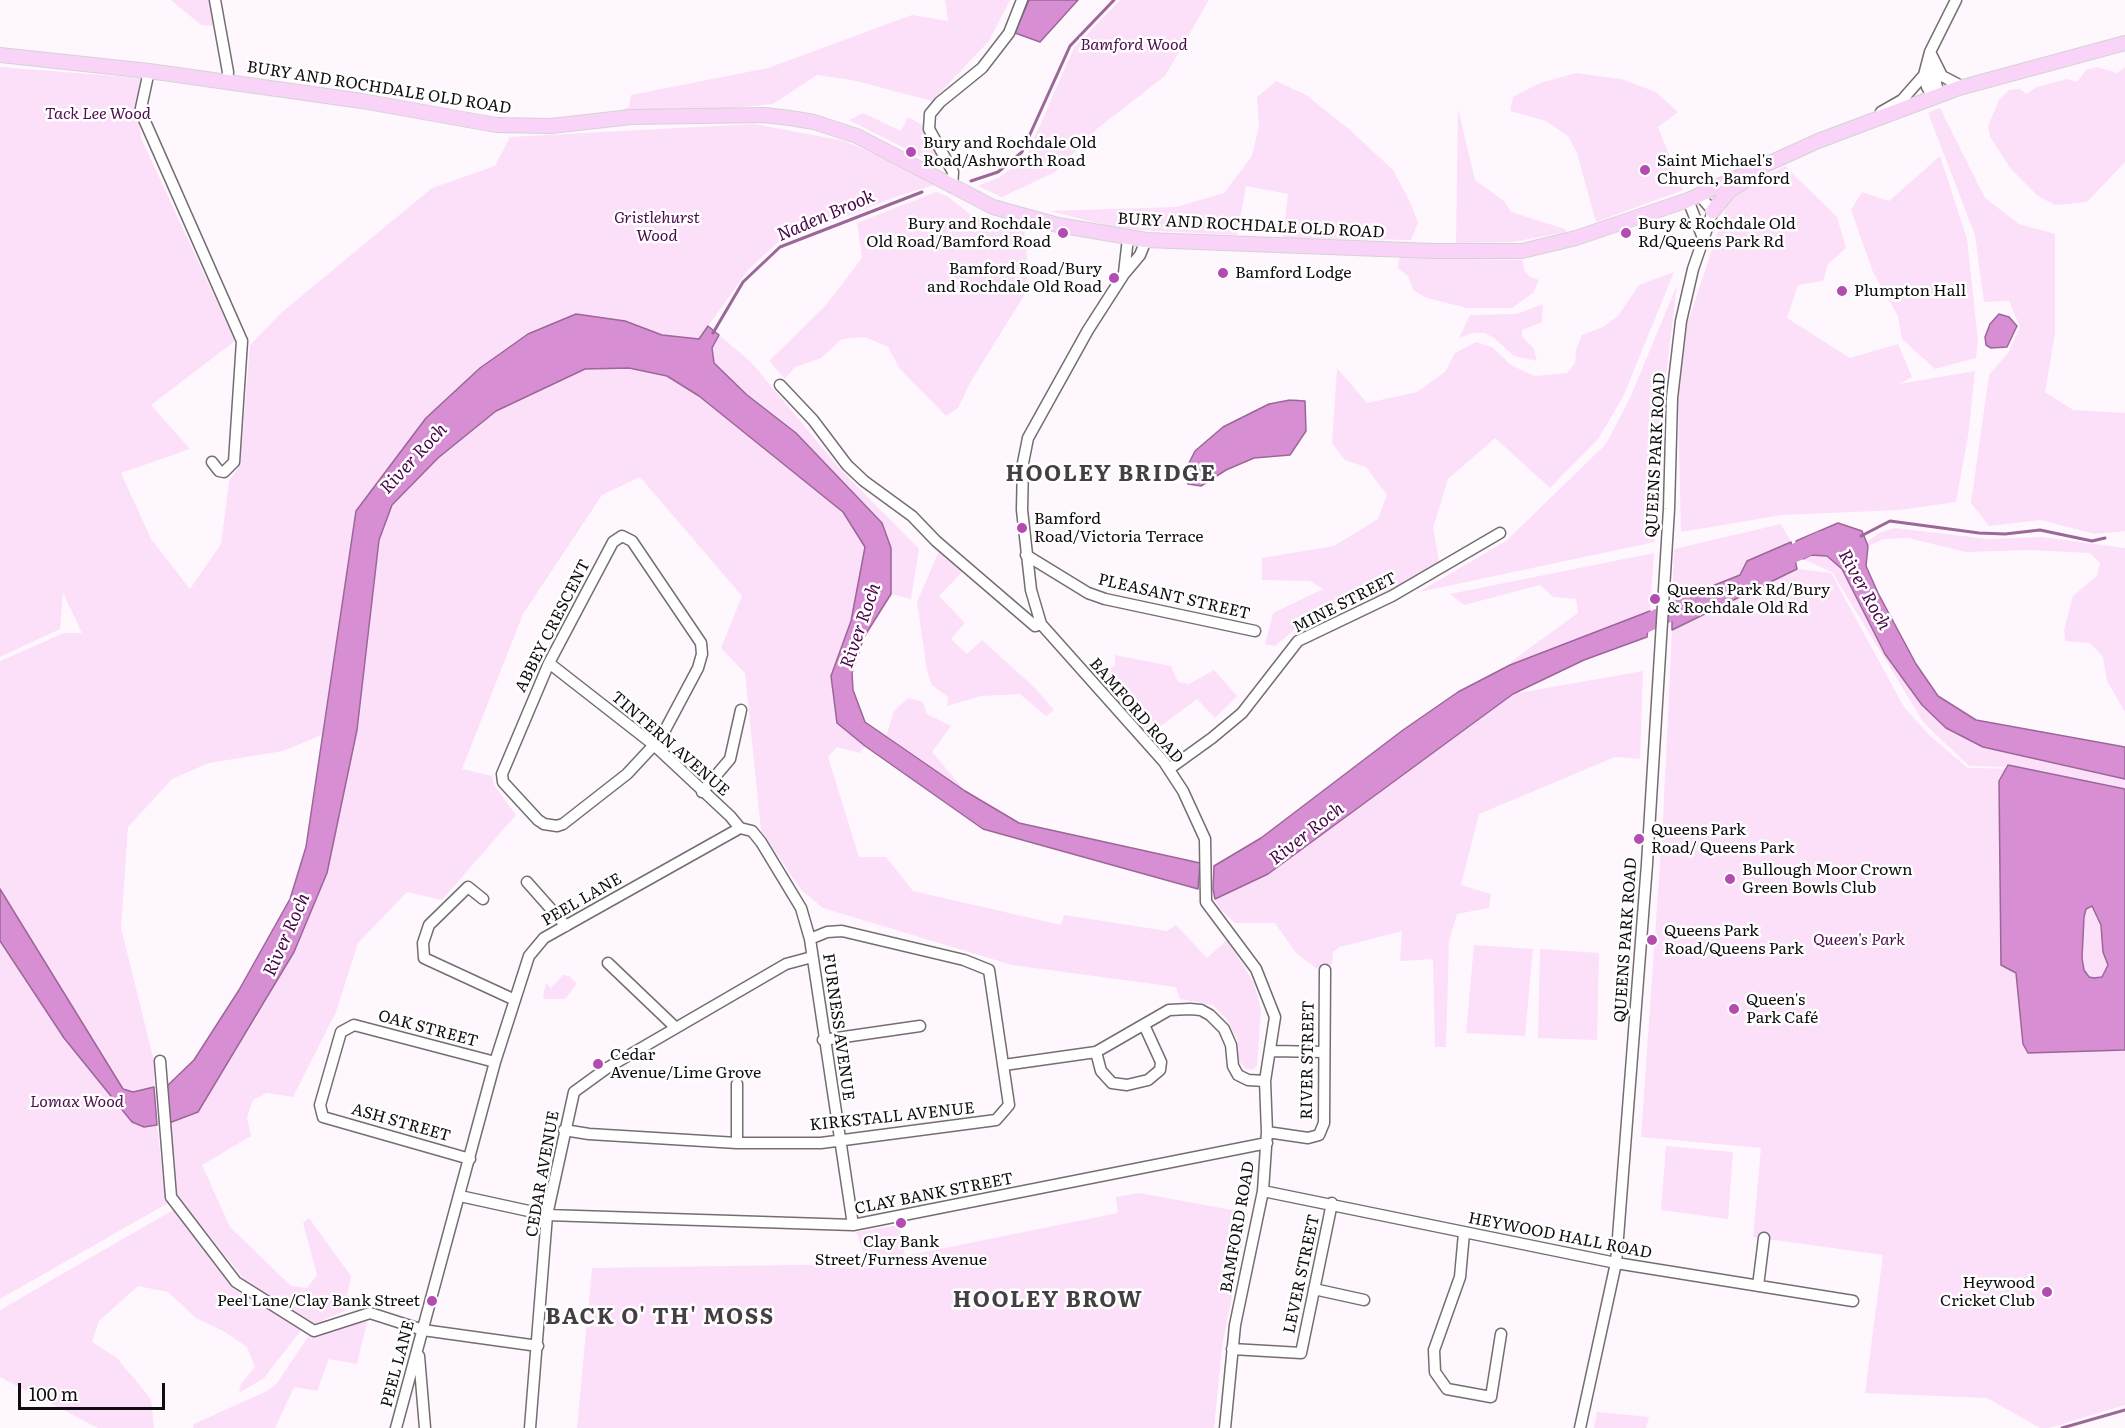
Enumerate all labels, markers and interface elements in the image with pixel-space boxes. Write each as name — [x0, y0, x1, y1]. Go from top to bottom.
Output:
park label: Bamford Wood — [1080, 35, 1188, 55]
street label: BURY AND ROCHDALE OLD ROAD — [245, 58, 513, 118]
park label: Tack Lee Wood — [45, 104, 151, 124]
place label: Bury and Rochdale Old Road/Ashworth Road — [923, 133, 1097, 171]
marker: Bury and Rochdale Old Road/Ashworth Road — [904, 145, 918, 159]
place label: Saint Michael's Church, Bamford — [1657, 151, 1790, 189]
marker: Saint Michael's Church, Bamford — [1638, 163, 1652, 177]
water label: Naden Brook — [774, 186, 878, 246]
park label: Gristlehurst Wood — [614, 208, 700, 246]
street label: BURY AND ROCHDALE OLD ROAD — [1117, 209, 1385, 243]
place label: Bury and Rochdale Old Road/Bamford Road — [866, 214, 1051, 252]
place label: Bury & Rochdale Old Rd/Queens Park Rd — [1638, 214, 1796, 252]
marker: Bury and Rochdale Old Road/Bamford Road — [1056, 226, 1070, 240]
marker: Bury & Rochdale Old Rd/Queens Park Rd — [1619, 226, 1633, 240]
place label: Bamford Road/Bury and Rochdale Old Road — [927, 259, 1102, 297]
place label: Bamford Lodge — [1235, 263, 1351, 283]
marker: Bamford Lodge — [1216, 266, 1230, 280]
marker: Bamford Road/Bury and Rochdale Old Road — [1107, 271, 1121, 285]
place label: Plumpton Hall — [1854, 281, 1966, 301]
marker: Plumpton Hall — [1835, 284, 1849, 298]
street label: QUEENS PARK ROAD — [1642, 372, 1670, 538]
water label: River Roch — [376, 419, 452, 499]
district label: HOOLEY BRIDGE — [1005, 462, 1217, 488]
place label: Bamford Road/Victoria Terrace — [1034, 509, 1204, 547]
marker: Bamford Road/Victoria Terrace — [1015, 521, 1029, 535]
water label: River Roch — [1833, 546, 1895, 634]
street label: ABBEY CRESCENT — [511, 556, 595, 696]
street label: MINE STREET — [1290, 569, 1400, 637]
street label: PLEASANT STREET — [1096, 570, 1252, 624]
place label: Queens Park Rd/Bury & Rochdale Old Rd — [1667, 580, 1830, 618]
water label: River Roch — [836, 581, 886, 671]
marker: Queens Park Rd/Bury & Rochdale Old Rd — [1648, 592, 1662, 606]
street label: BAMFORD ROAD — [1085, 654, 1187, 768]
street label: TINTERN AVENUE — [607, 687, 733, 801]
water label: River Roch — [1265, 798, 1349, 870]
place label: Queens Park Road/ Queens Park — [1651, 820, 1795, 858]
marker: Queens Park Road/ Queens Park — [1632, 832, 1646, 846]
street label: QUEENS PARK ROAD — [1611, 857, 1641, 1023]
place label: Bullough Moor Crown Green Bowls Club — [1742, 860, 1913, 898]
street label: PEEL LANE — [539, 869, 625, 931]
marker: Bullough Moor Crown Green Bowls Club — [1723, 872, 1737, 886]
water label: River Roch — [259, 890, 315, 980]
place label: Queens Park Road/Queens Park — [1664, 921, 1804, 959]
park label: Queen's Park — [1813, 930, 1905, 950]
marker: Queens Park Road/Queens Park — [1645, 933, 1659, 947]
street label: FURNESS AVENUE — [818, 952, 858, 1102]
place label: Queen's Park Café — [1746, 990, 1818, 1028]
street label: RIVER STREET — [1297, 1000, 1319, 1120]
marker: Queen's Park Café — [1727, 1002, 1741, 1016]
street label: OAK STREET — [376, 1006, 480, 1052]
place label: Cedar Avenue/Lime Grove — [610, 1045, 761, 1083]
marker: Cedar Avenue/Lime Grove — [591, 1057, 605, 1071]
park label: Lomax Wood — [30, 1092, 124, 1112]
street label: KIRKSTALL AVENUE — [809, 1099, 975, 1135]
street label: ASH STREET — [349, 1100, 453, 1146]
street label: CEDAR AVENUE — [522, 1109, 564, 1239]
street label: BAMFORD ROAD — [1217, 1160, 1259, 1294]
street label: CLAY BANK STREET — [853, 1169, 1015, 1219]
street label: HEYWOOD HALL ROAD — [1466, 1209, 1654, 1263]
street label: LEVER STREET — [1280, 1213, 1324, 1335]
marker: Clay Bank Street/Furness Avenue — [894, 1216, 908, 1230]
place label: Clay Bank Street/Furness Avenue — [815, 1232, 987, 1270]
place label: Heywood Cricket Club — [1940, 1273, 2035, 1311]
marker: Heywood Cricket Club — [2040, 1285, 2054, 1299]
district label: HOOLEY BROW — [953, 1288, 1143, 1314]
place label: Peel Lane/Clay Bank Street — [217, 1291, 420, 1311]
marker: Peel Lane/Clay Bank Street — [425, 1294, 439, 1308]
district label: BACK O' TH' MOSS — [545, 1305, 775, 1331]
street label: PEEL LANE — [377, 1319, 419, 1409]
scale bar — [21, 1371, 168, 1409]
text: 100 m — [29, 1380, 78, 1407]

